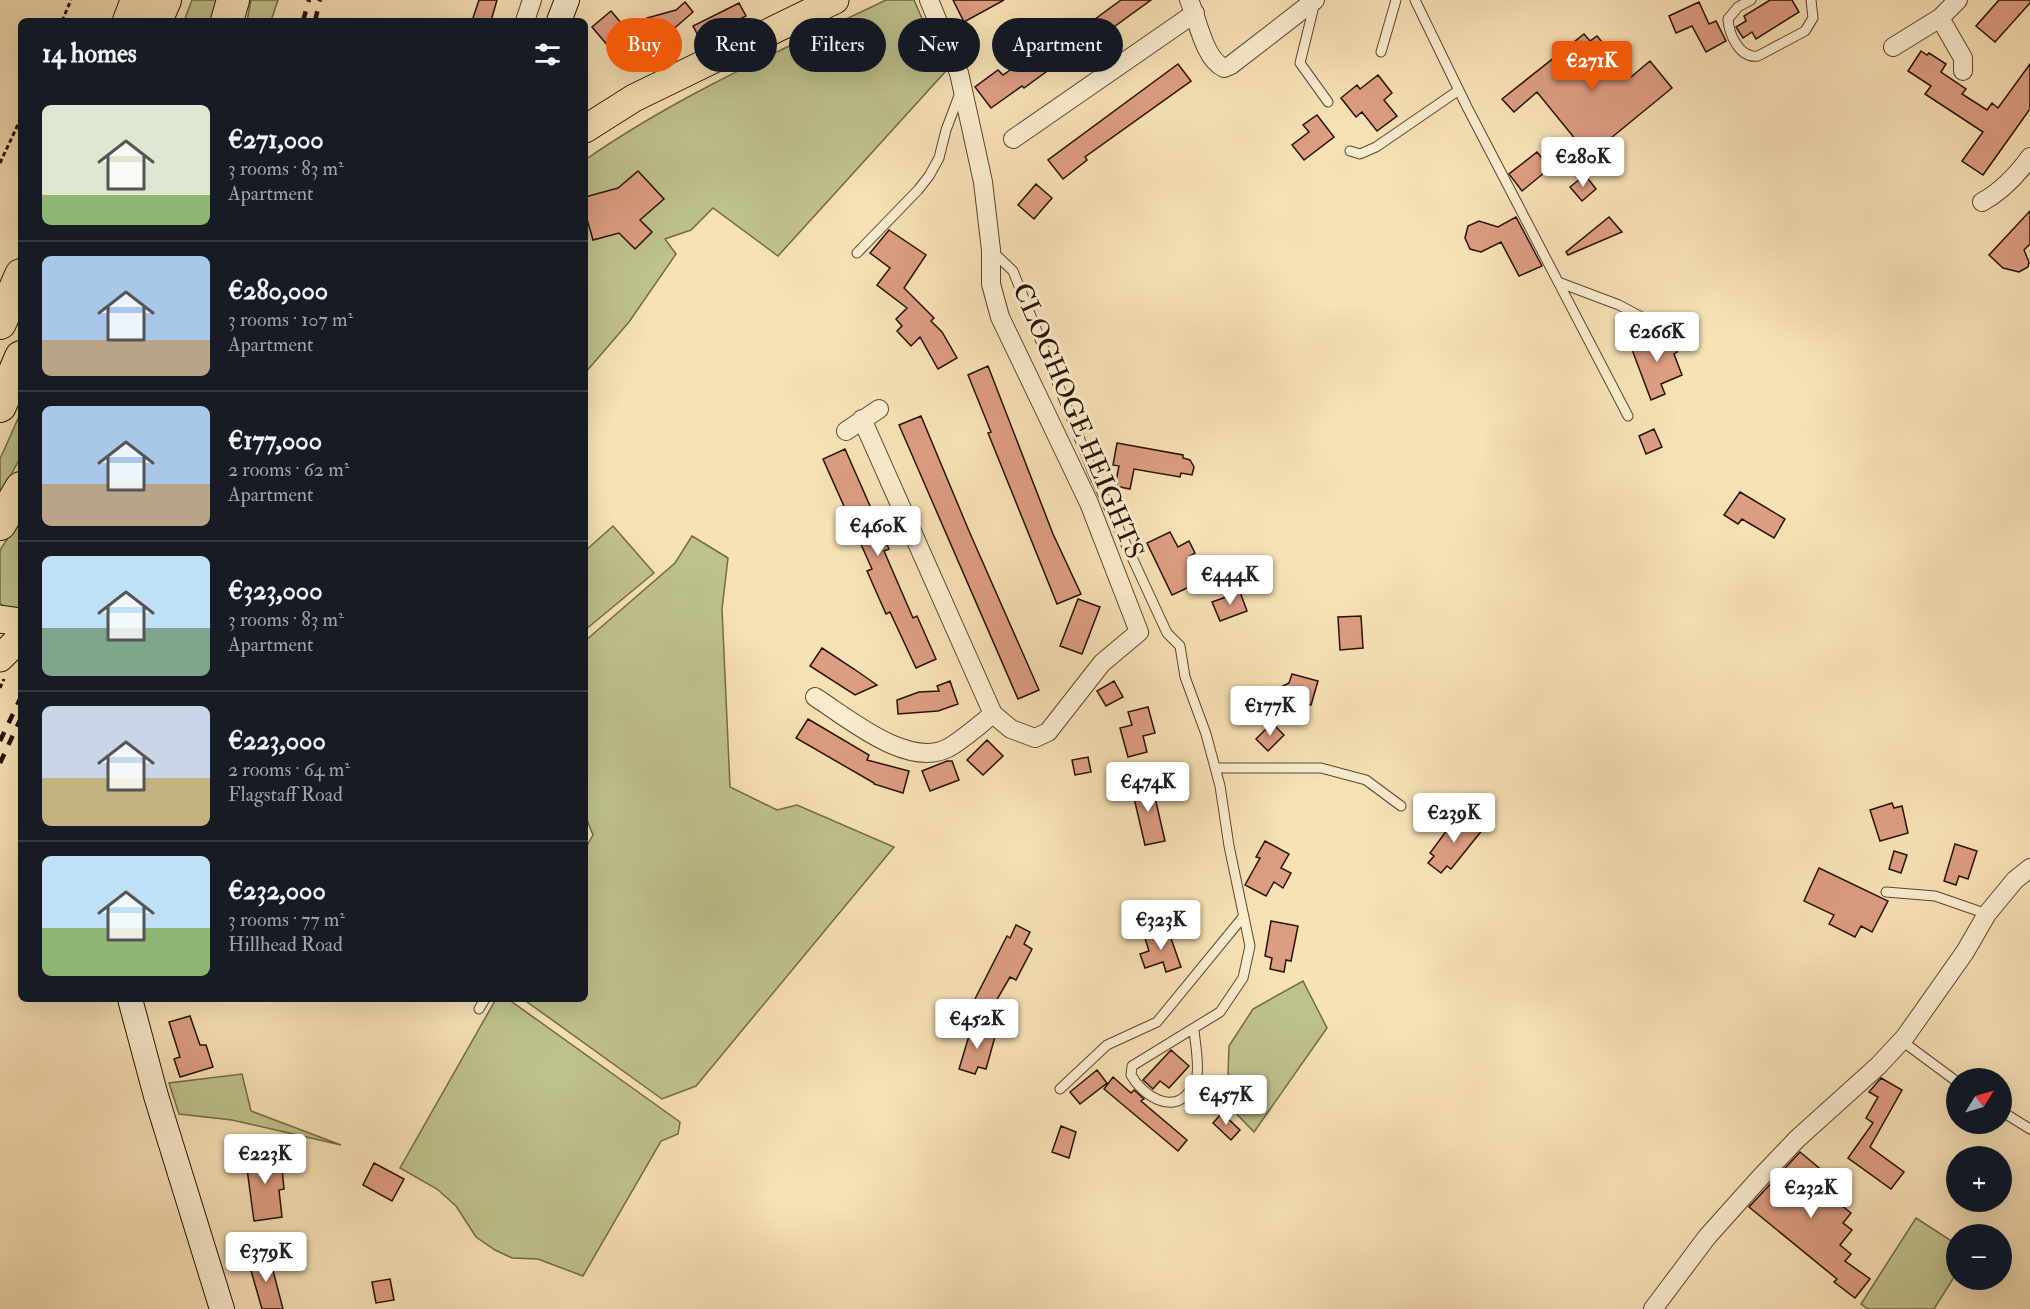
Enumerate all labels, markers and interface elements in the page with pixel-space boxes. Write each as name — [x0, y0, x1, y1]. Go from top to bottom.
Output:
chip: Buy — [606, 18, 682, 72]
chip: Rent — [694, 18, 777, 72]
chip: Filters — [789, 18, 886, 72]
chip: New — [898, 18, 980, 72]
chip: Apartment — [992, 18, 1123, 72]
text: 14 homes — [42, 38, 137, 70]
icon: filters — [531, 38, 564, 71]
pin: €271K — [1550, 41, 1634, 92]
text: €271K — [1566, 48, 1618, 73]
text: €271,000 — [228, 124, 324, 156]
icon: home — [90, 129, 162, 201]
pin: €280K — [1541, 137, 1625, 188]
text: €280K — [1555, 144, 1611, 169]
text: 3 rooms · 83 m² — [228, 156, 344, 181]
text: Apartment — [228, 181, 313, 206]
text: €280,000 — [228, 275, 328, 307]
street label: CLOGHOGE HEIGHTS — [1005, 278, 1151, 564]
icon: home — [90, 280, 162, 352]
text: 3 rooms · 107 m² — [228, 307, 353, 332]
pin: €266K — [1615, 312, 1699, 363]
text: €266K — [1629, 319, 1685, 344]
text: Apartment — [228, 332, 313, 357]
text: €177,000 — [228, 425, 322, 457]
icon: home — [90, 430, 162, 502]
text: 2 rooms · 62 m² — [228, 457, 349, 482]
text: Apartment — [228, 482, 313, 507]
pin: €460K — [836, 506, 920, 557]
text: €460K — [850, 513, 906, 538]
pin: €444K — [1188, 555, 1272, 606]
text: €444K — [1201, 562, 1259, 587]
text: €323,000 — [228, 575, 323, 607]
icon: home — [90, 580, 162, 652]
text: 3 rooms · 83 m² — [228, 607, 344, 632]
text: Apartment — [228, 632, 313, 657]
pin: €177K — [1228, 686, 1312, 737]
text: €177K — [1244, 693, 1296, 718]
text: €223,000 — [228, 725, 326, 757]
icon: home — [90, 730, 162, 802]
text: 2 rooms · 64 m² — [228, 757, 350, 782]
pin: €474K — [1106, 762, 1190, 813]
text: €474K — [1120, 769, 1176, 794]
text: Flagstaff Road — [228, 782, 343, 807]
pin: €239K — [1412, 793, 1496, 844]
text: €239K — [1427, 800, 1481, 825]
text: €232,000 — [228, 875, 326, 907]
icon: home — [90, 880, 162, 952]
pin: €323K — [1119, 900, 1203, 951]
text: 3 rooms · 77 m² — [228, 907, 345, 932]
text: €323K — [1135, 907, 1187, 932]
text: Hillhead Road — [228, 932, 343, 957]
pin: €452K — [935, 999, 1019, 1050]
text: €452K — [949, 1006, 1005, 1031]
north arrow — [1946, 1068, 2012, 1134]
map controls — [1946, 1068, 2012, 1290]
pin: €457K — [1184, 1075, 1268, 1126]
text: €457K — [1199, 1082, 1253, 1107]
pin: €223K — [223, 1134, 307, 1185]
text: €223K — [238, 1141, 292, 1166]
button: + — [1946, 1146, 2012, 1212]
pin: €232K — [1769, 1168, 1853, 1219]
text: €232K — [1784, 1175, 1838, 1200]
button: − — [1946, 1224, 2012, 1290]
pin: €379K — [224, 1232, 308, 1283]
text: €379K — [240, 1239, 292, 1264]

